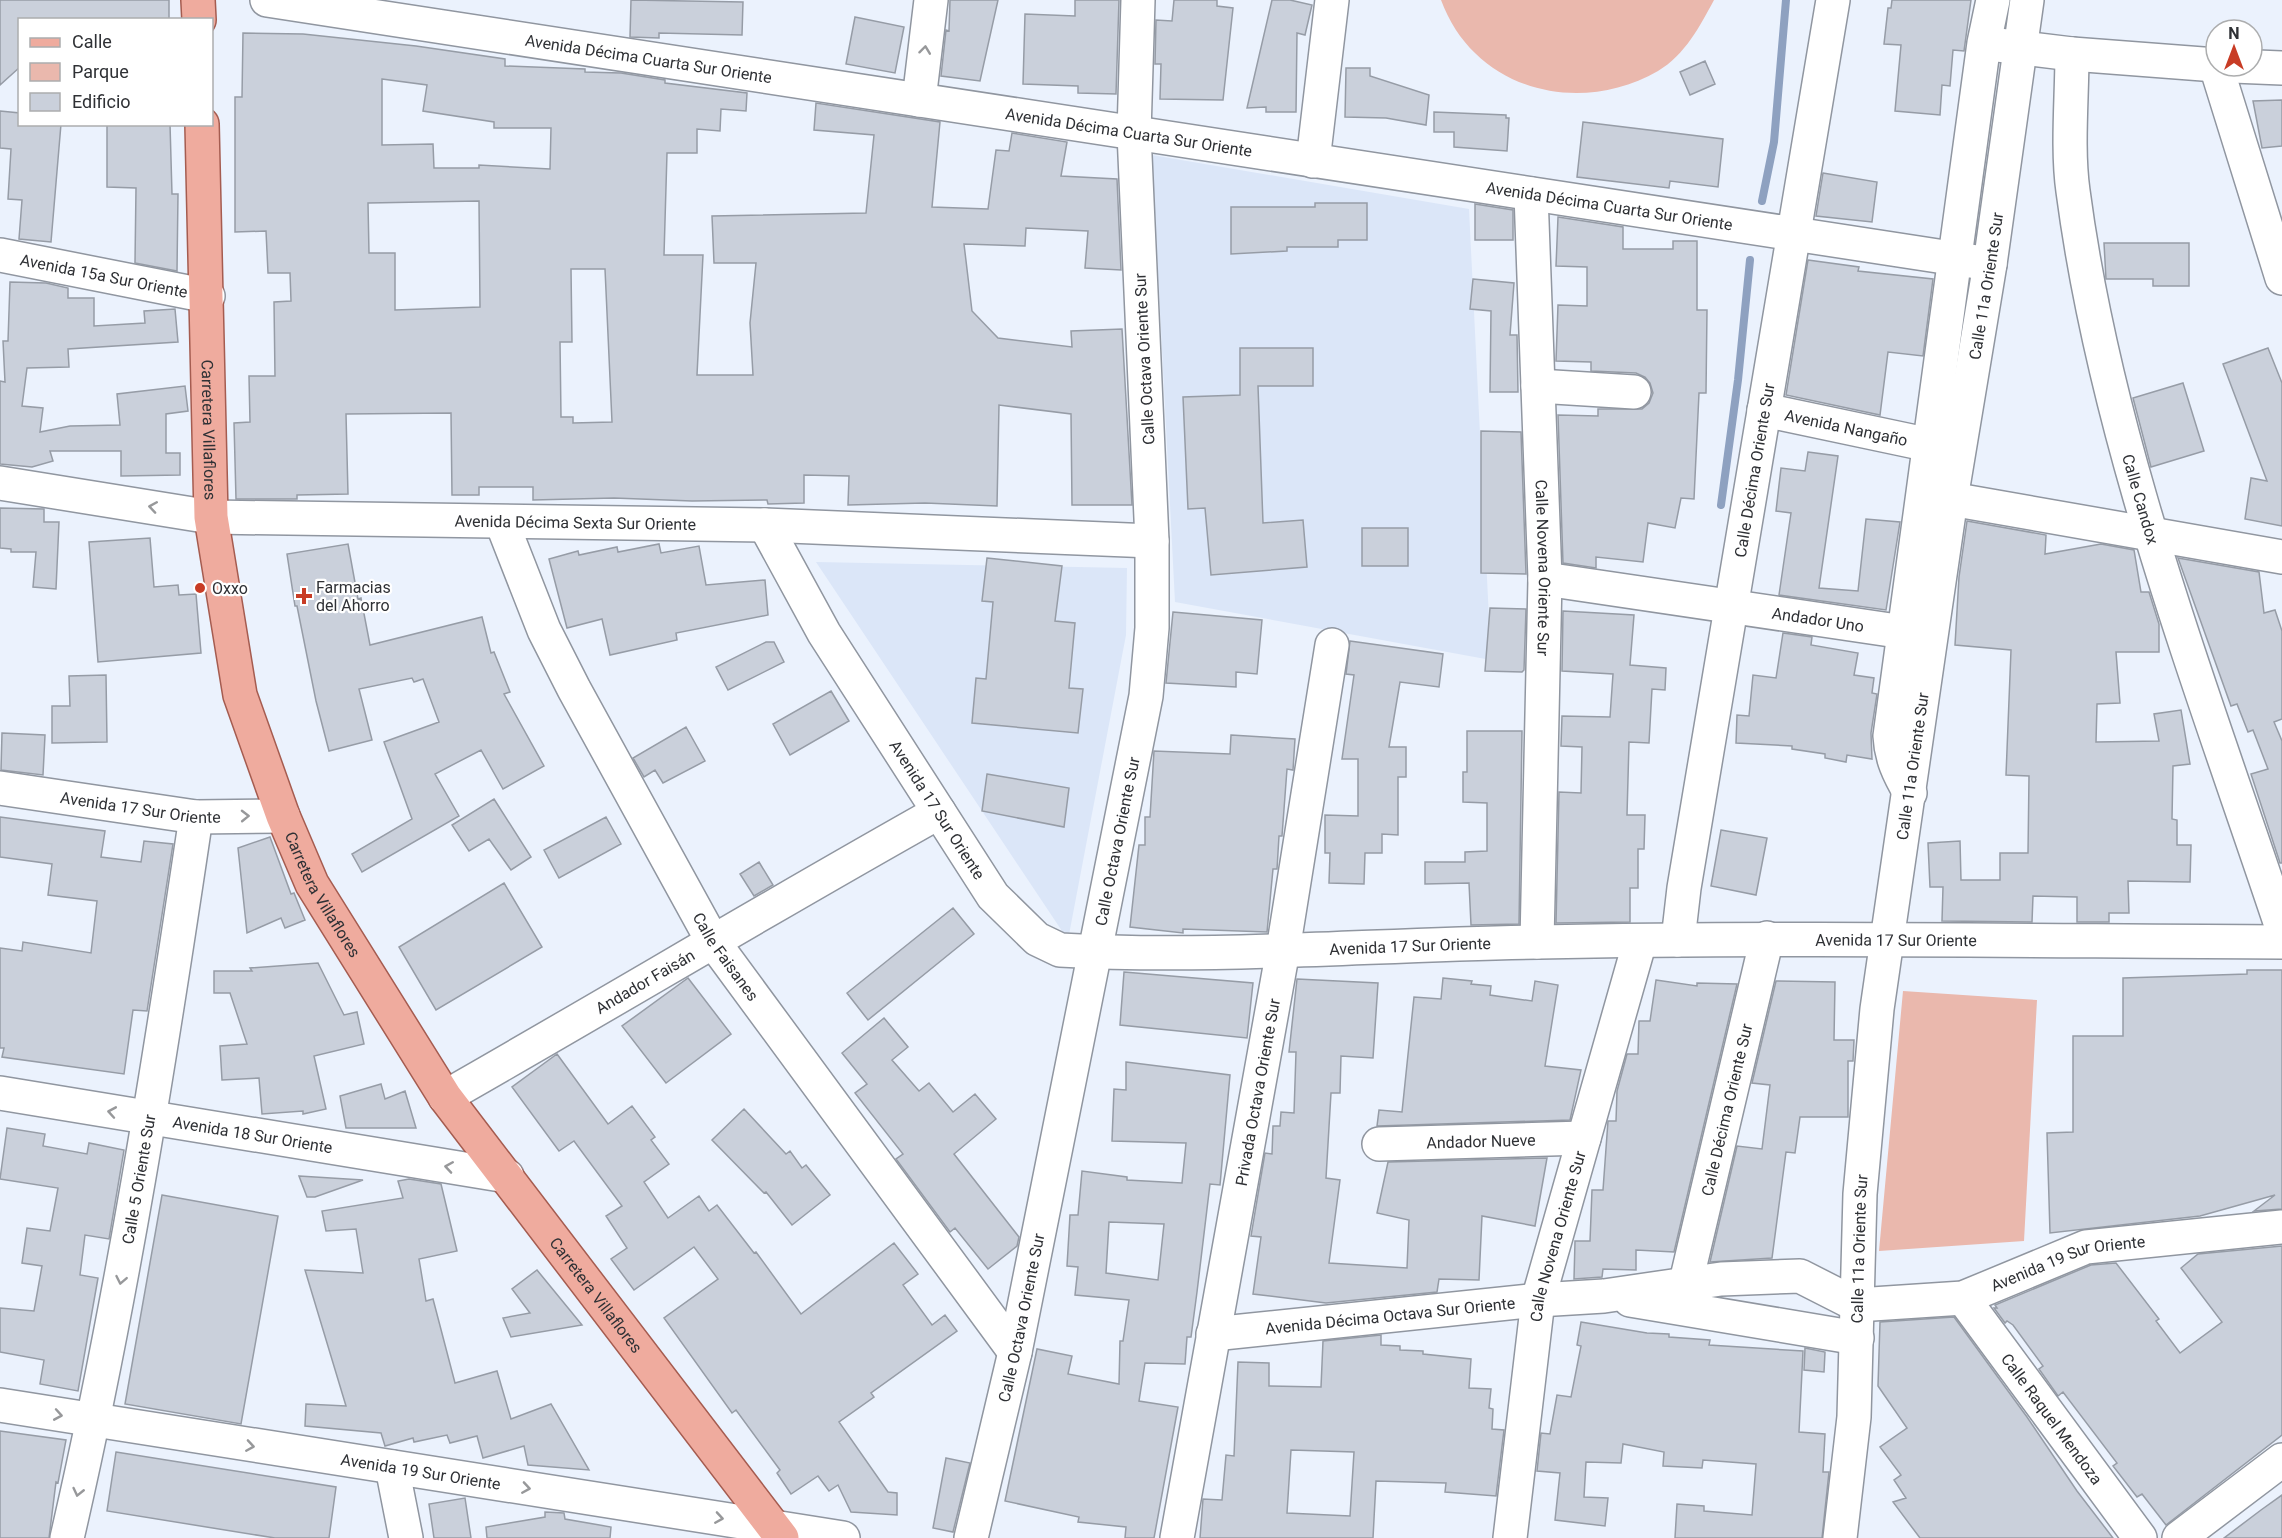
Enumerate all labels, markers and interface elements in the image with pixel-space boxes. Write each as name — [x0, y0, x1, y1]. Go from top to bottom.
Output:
legend — [18, 18, 213, 126]
north arrow — [2204, 18, 2264, 78]
text: N — [2228, 24, 2240, 43]
text: Calle — [72, 31, 112, 52]
street label: Avenida Décima Cuarta Sur Oriente — [524, 31, 773, 87]
one-way arrow — [918, 45, 931, 55]
text: Parque — [72, 61, 129, 82]
text: Edificio — [72, 91, 131, 112]
street label: Avenida Décima Cuarta Sur Oriente — [1004, 104, 1254, 161]
street label: Avenida Décima Cuarta Sur Oriente — [1485, 178, 1734, 234]
street label: Calle 11a Oriente Sur — [1965, 210, 2007, 361]
street label: Avenida 15a Sur Oriente — [18, 250, 189, 302]
street label: Calle Octava Oriente Sur — [1130, 272, 1158, 445]
street label: Carretera Villaflores — [197, 359, 220, 500]
street label: Calle Décima Oriente Sur — [1731, 381, 1779, 559]
street label: Avenida Nangaño — [1783, 406, 1909, 450]
street label: Calle Candox — [2118, 452, 2162, 547]
street label: Calle Novena Oriente Sur — [1531, 479, 1554, 657]
one-way arrow — [148, 502, 158, 514]
street label: Avenida Décima Sexta Sur Oriente — [454, 512, 696, 534]
place label: Farmacias del Ahorro — [316, 578, 391, 615]
place label: Oxxo — [212, 579, 248, 598]
marker: Oxxo — [193, 581, 207, 595]
marker: Farmacias del Ahorro — [297, 589, 311, 603]
street label: Andador Uno — [1771, 604, 1865, 636]
street label: Calle 11a Oriente Sur — [1893, 691, 1933, 841]
street label: Avenida 17 Sur Oriente — [885, 737, 989, 883]
street label: Calle Octava Oriente Sur — [1091, 755, 1144, 928]
street label: Avenida 17 Sur Oriente — [59, 788, 221, 827]
one-way arrow — [241, 810, 250, 823]
street label: Carretera Villaflores — [281, 829, 364, 961]
street label: Calle Faisanes — [689, 909, 762, 1005]
street label: Avenida 17 Sur Oriente — [1815, 931, 1977, 950]
street label: Avenida 17 Sur Oriente — [1329, 934, 1491, 959]
street label: Andador Faisán — [592, 945, 698, 1018]
street label: Privada Octava Oriente Sur — [1232, 996, 1284, 1187]
street label: Calle Décima Oriente Sur — [1698, 1021, 1757, 1198]
one-way arrow — [107, 1107, 116, 1119]
street label: Calle 5 Oriente Sur — [118, 1112, 160, 1246]
street label: Avenida 18 Sur Oriente — [171, 1112, 334, 1157]
street label: Andador Nueve — [1426, 1130, 1536, 1153]
street label: Calle Novena Oriente Sur — [1527, 1148, 1590, 1323]
one-way arrow — [445, 1161, 455, 1174]
street label: Calle 11a Oriente Sur — [1848, 1173, 1872, 1324]
street label: Calle Octava Oriente Sur — [994, 1231, 1049, 1404]
street label: Avenida 19 Sur Oriente — [1988, 1232, 2146, 1295]
street label: Carretera Villaflores — [546, 1234, 646, 1357]
one-way arrow — [115, 1275, 127, 1285]
street label: Avenida Décima Octava Sur Oriente — [1264, 1293, 1516, 1338]
street label: Calle Raquel Mendoza — [1997, 1350, 2106, 1488]
one-way arrow — [52, 1408, 62, 1421]
one-way arrow — [246, 1439, 255, 1451]
street label: Avenida 19 Sur Oriente — [339, 1450, 502, 1494]
one-way arrow — [521, 1482, 531, 1494]
one-way arrow — [72, 1486, 85, 1496]
one-way arrow — [714, 1512, 723, 1524]

